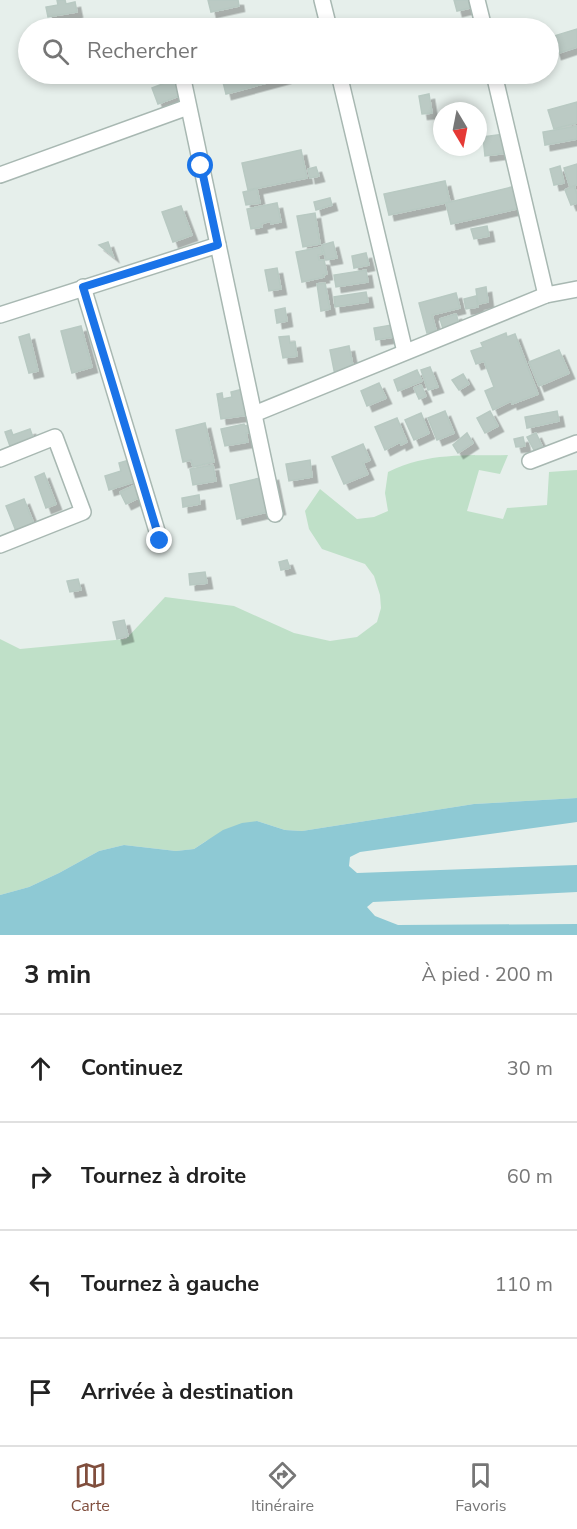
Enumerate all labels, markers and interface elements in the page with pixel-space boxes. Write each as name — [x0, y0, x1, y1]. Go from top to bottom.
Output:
search box — [18, 18, 559, 84]
icon: search — [39, 35, 72, 68]
text: Rechercher — [87, 36, 198, 66]
north arrow — [433, 102, 487, 156]
route start — [187, 152, 213, 178]
route end — [146, 527, 172, 553]
text: 3 min — [24, 957, 91, 992]
text: À pied · 200 m — [422, 961, 553, 988]
icon: ahead — [24, 1052, 57, 1085]
text: Continuez — [81, 1053, 183, 1083]
text: 30 m — [507, 1055, 553, 1082]
icon: right — [24, 1160, 57, 1193]
text: Tournez à droite — [81, 1161, 246, 1191]
text: 60 m — [507, 1163, 553, 1190]
icon: left — [24, 1268, 57, 1301]
text: Tournez à gauche — [81, 1269, 259, 1299]
text: 110 m — [495, 1271, 553, 1298]
icon: arrive — [24, 1376, 57, 1409]
text: Arrivée à destination — [81, 1377, 294, 1407]
tab: Carte — [71, 1459, 110, 1517]
tab: Itinéraire — [251, 1459, 314, 1517]
tab: Favoris — [455, 1459, 506, 1517]

